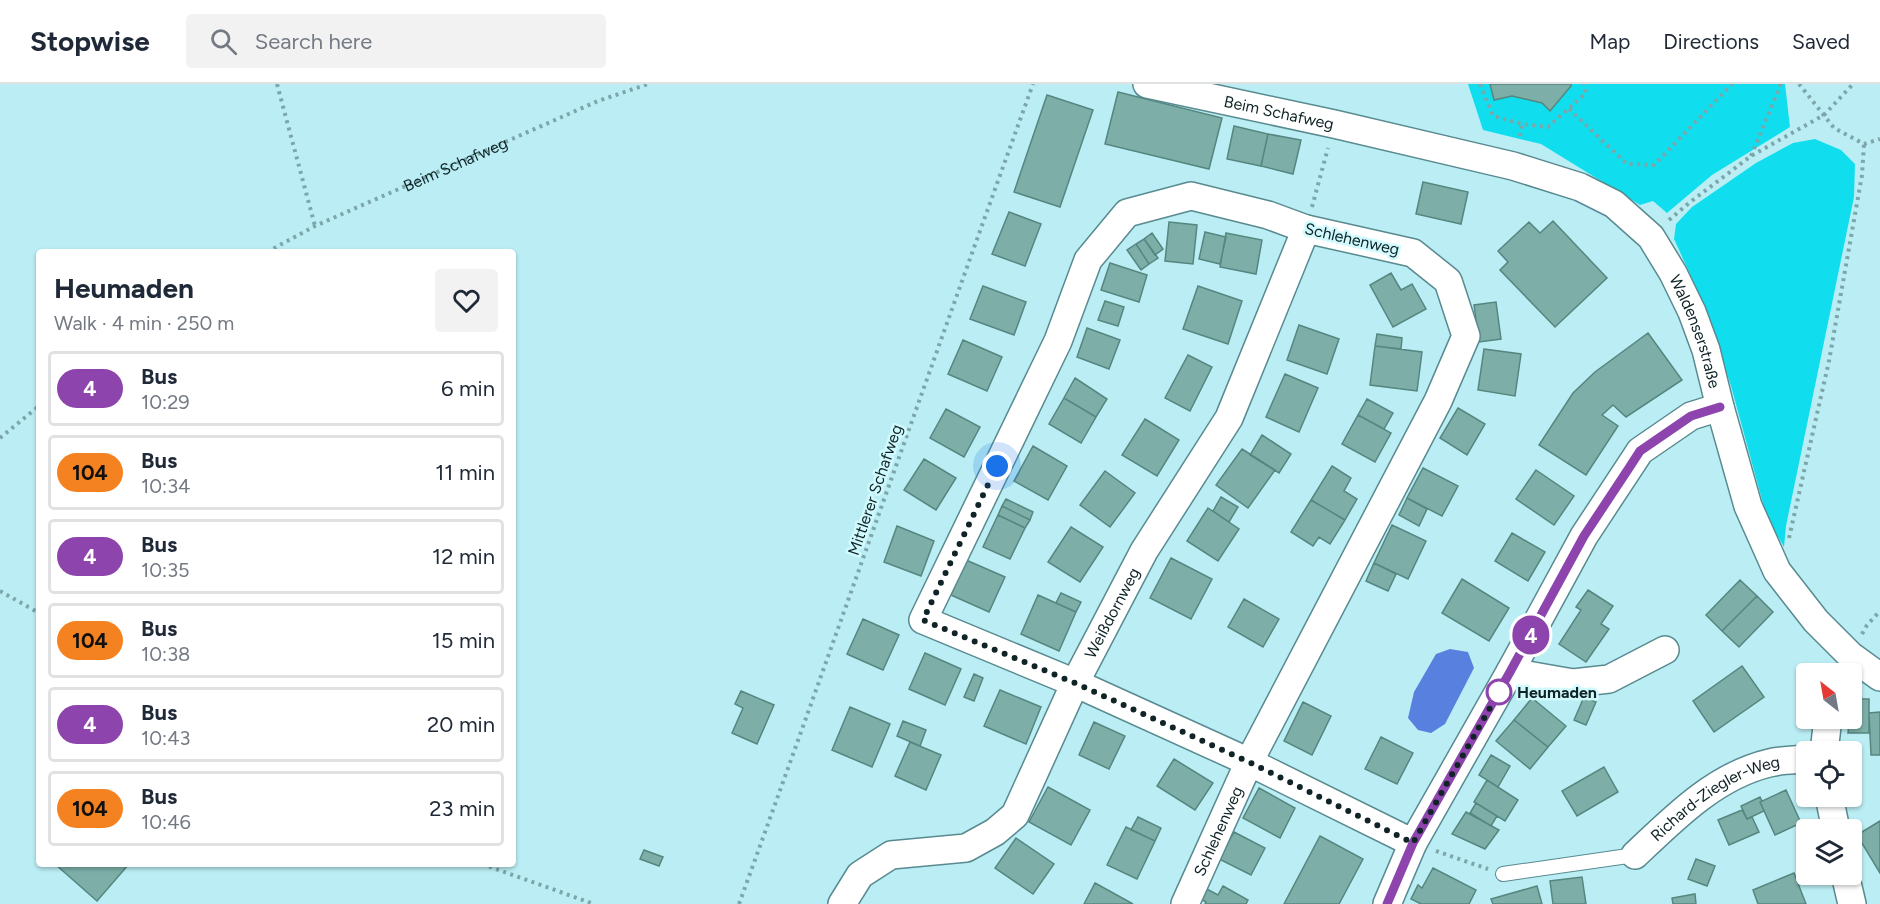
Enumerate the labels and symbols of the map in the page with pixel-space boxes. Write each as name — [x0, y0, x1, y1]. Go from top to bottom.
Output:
street label: Beim Schafweg — [1222, 91, 1336, 133]
street label: Beim Schafweg — [400, 133, 510, 195]
street label: Schlehenweg — [1303, 219, 1401, 259]
street label: Waldenserstraße — [1666, 271, 1725, 390]
street label: Mittlerer Schafweg — [844, 422, 906, 558]
your location — [982, 451, 1012, 481]
street label: Weißdornweg — [1080, 564, 1143, 661]
line badge: 4 — [1512, 616, 1550, 654]
north arrow — [1796, 663, 1862, 729]
marker: Heumaden — [1486, 679, 1512, 705]
place label: Heumaden — [1517, 683, 1597, 702]
street label: Richard-Ziegler-Weg — [1646, 752, 1781, 845]
street label: Schlehenweg — [1189, 783, 1246, 879]

